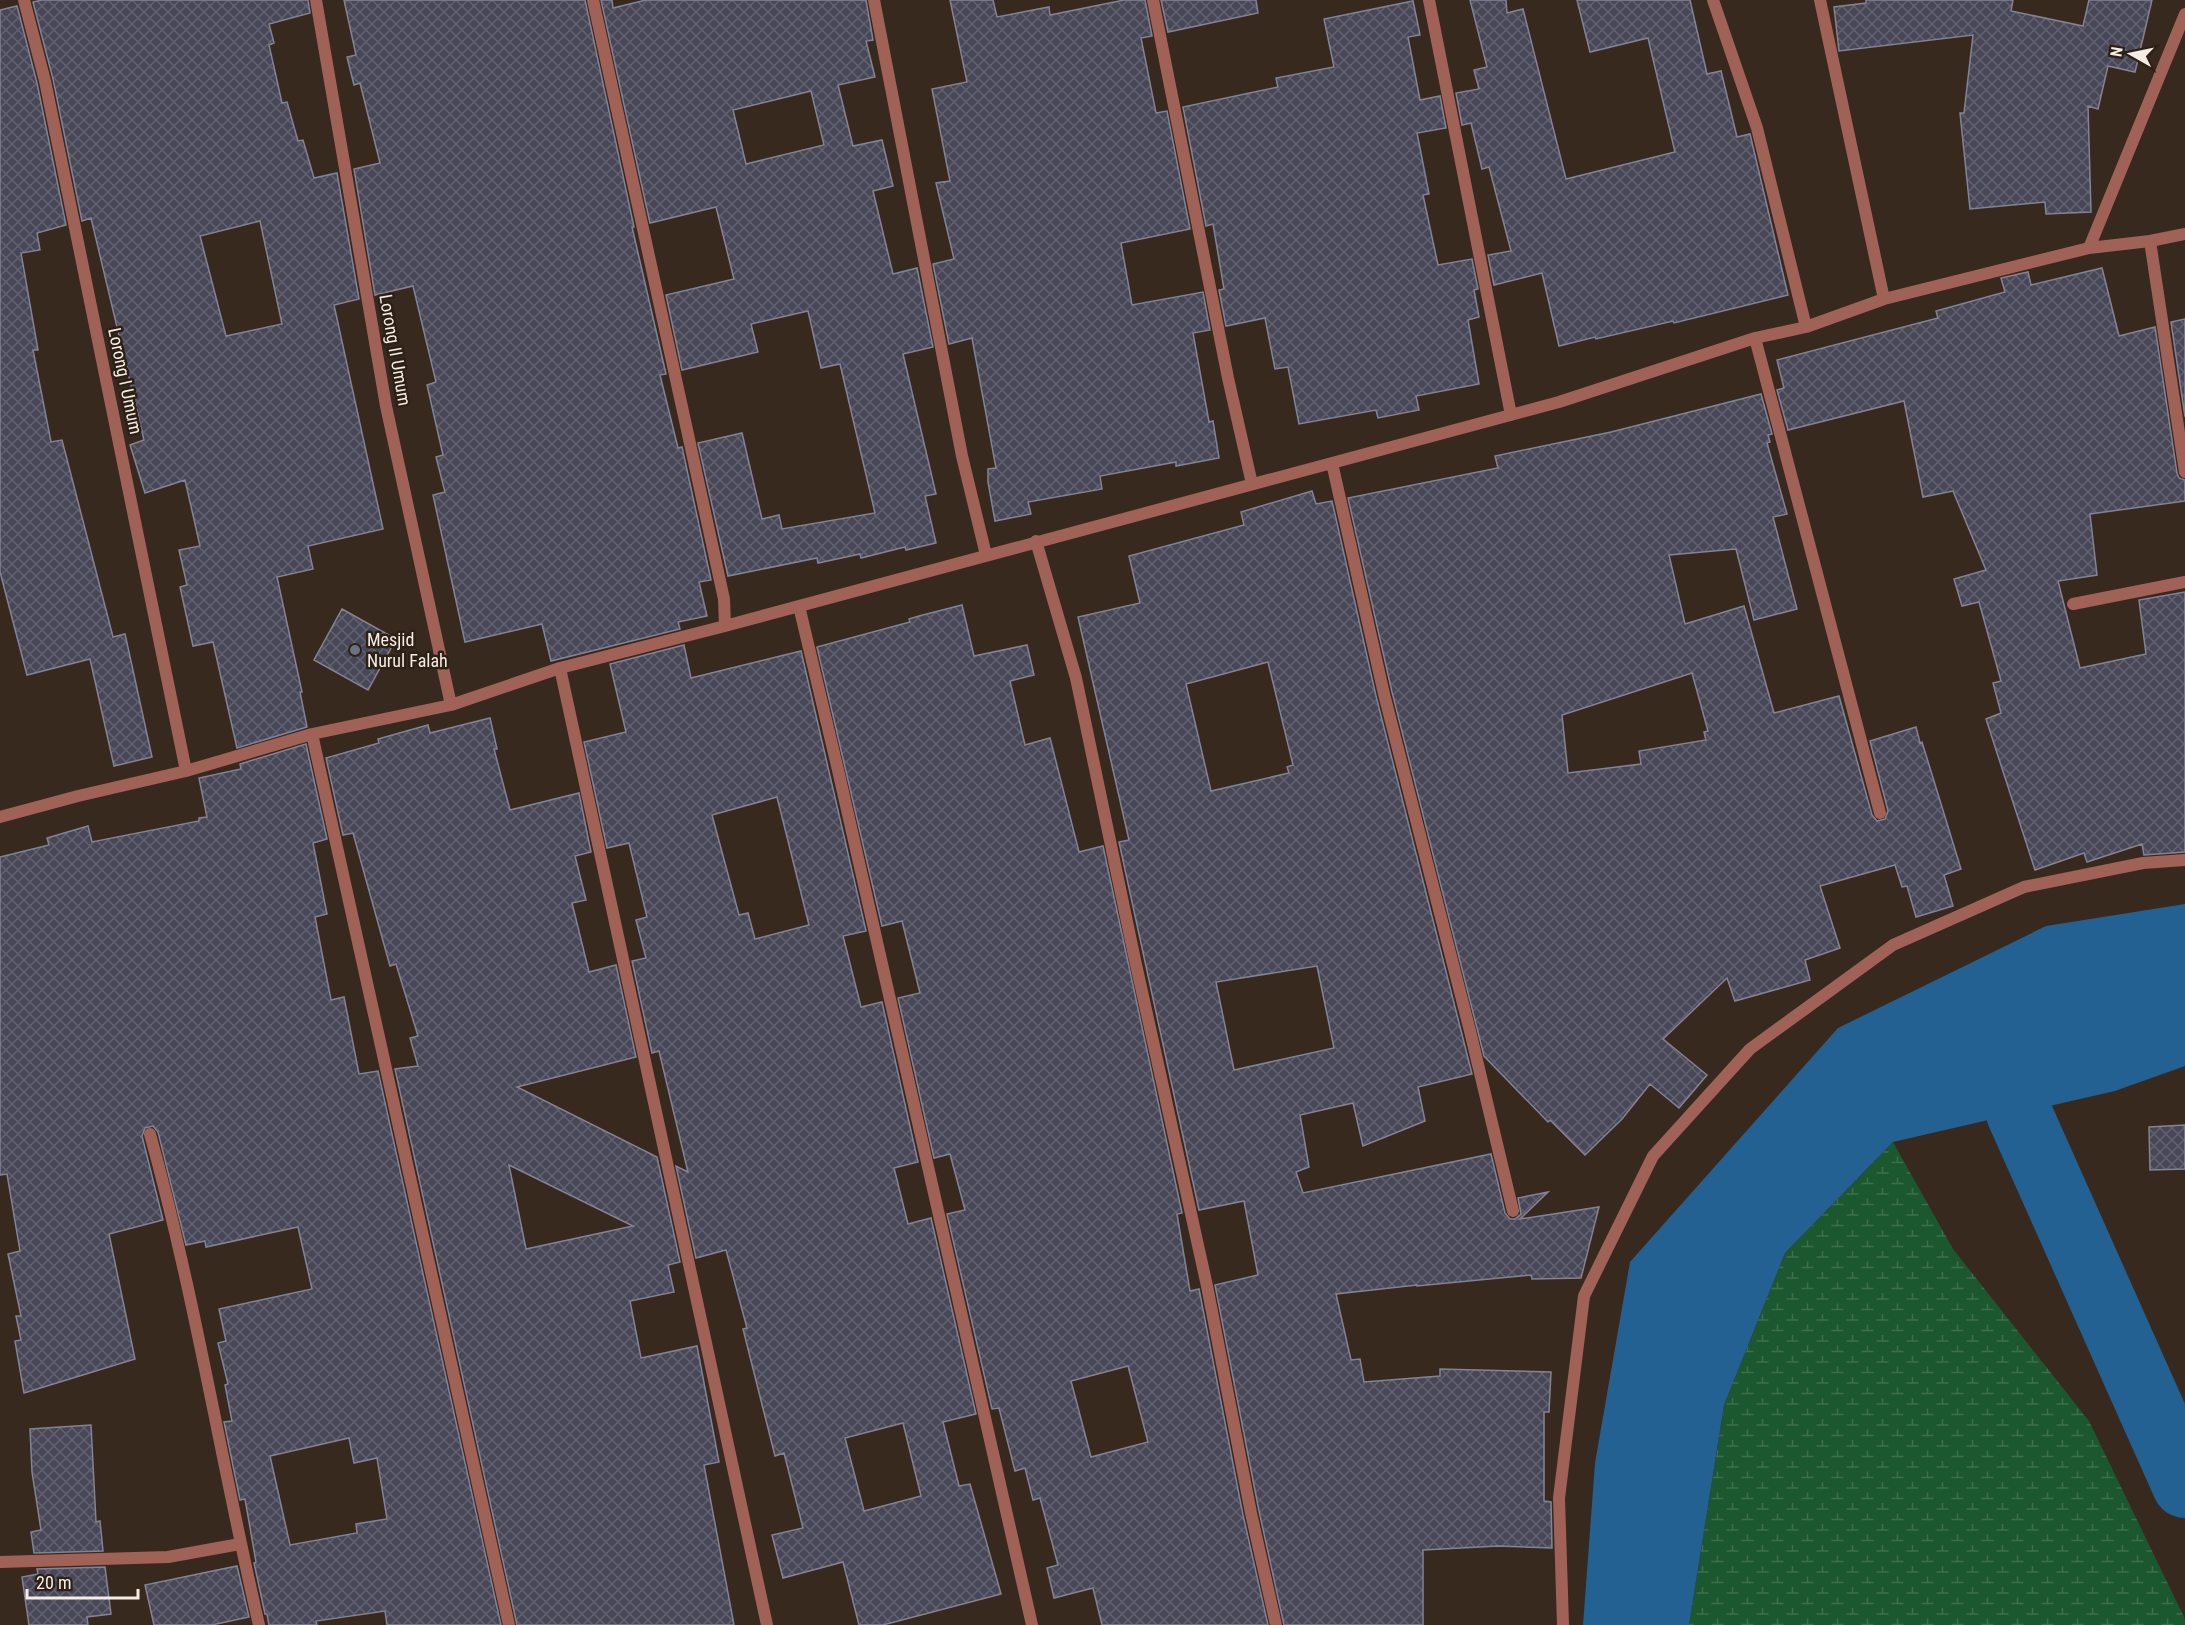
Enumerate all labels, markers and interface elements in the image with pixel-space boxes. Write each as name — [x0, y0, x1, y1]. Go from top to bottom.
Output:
north arrow — [2101, 24, 2161, 84]
text: N — [2107, 45, 2127, 58]
street label: Lorong II Umum — [375, 293, 416, 407]
street label: Lorong I Umum — [104, 326, 147, 436]
place label: Mesjid Nurul Falah — [367, 629, 448, 671]
marker: Mesjid Nurul Falah — [348, 643, 362, 657]
scale bar — [27, 1562, 138, 1600]
text: 20 m — [36, 1572, 71, 1593]

